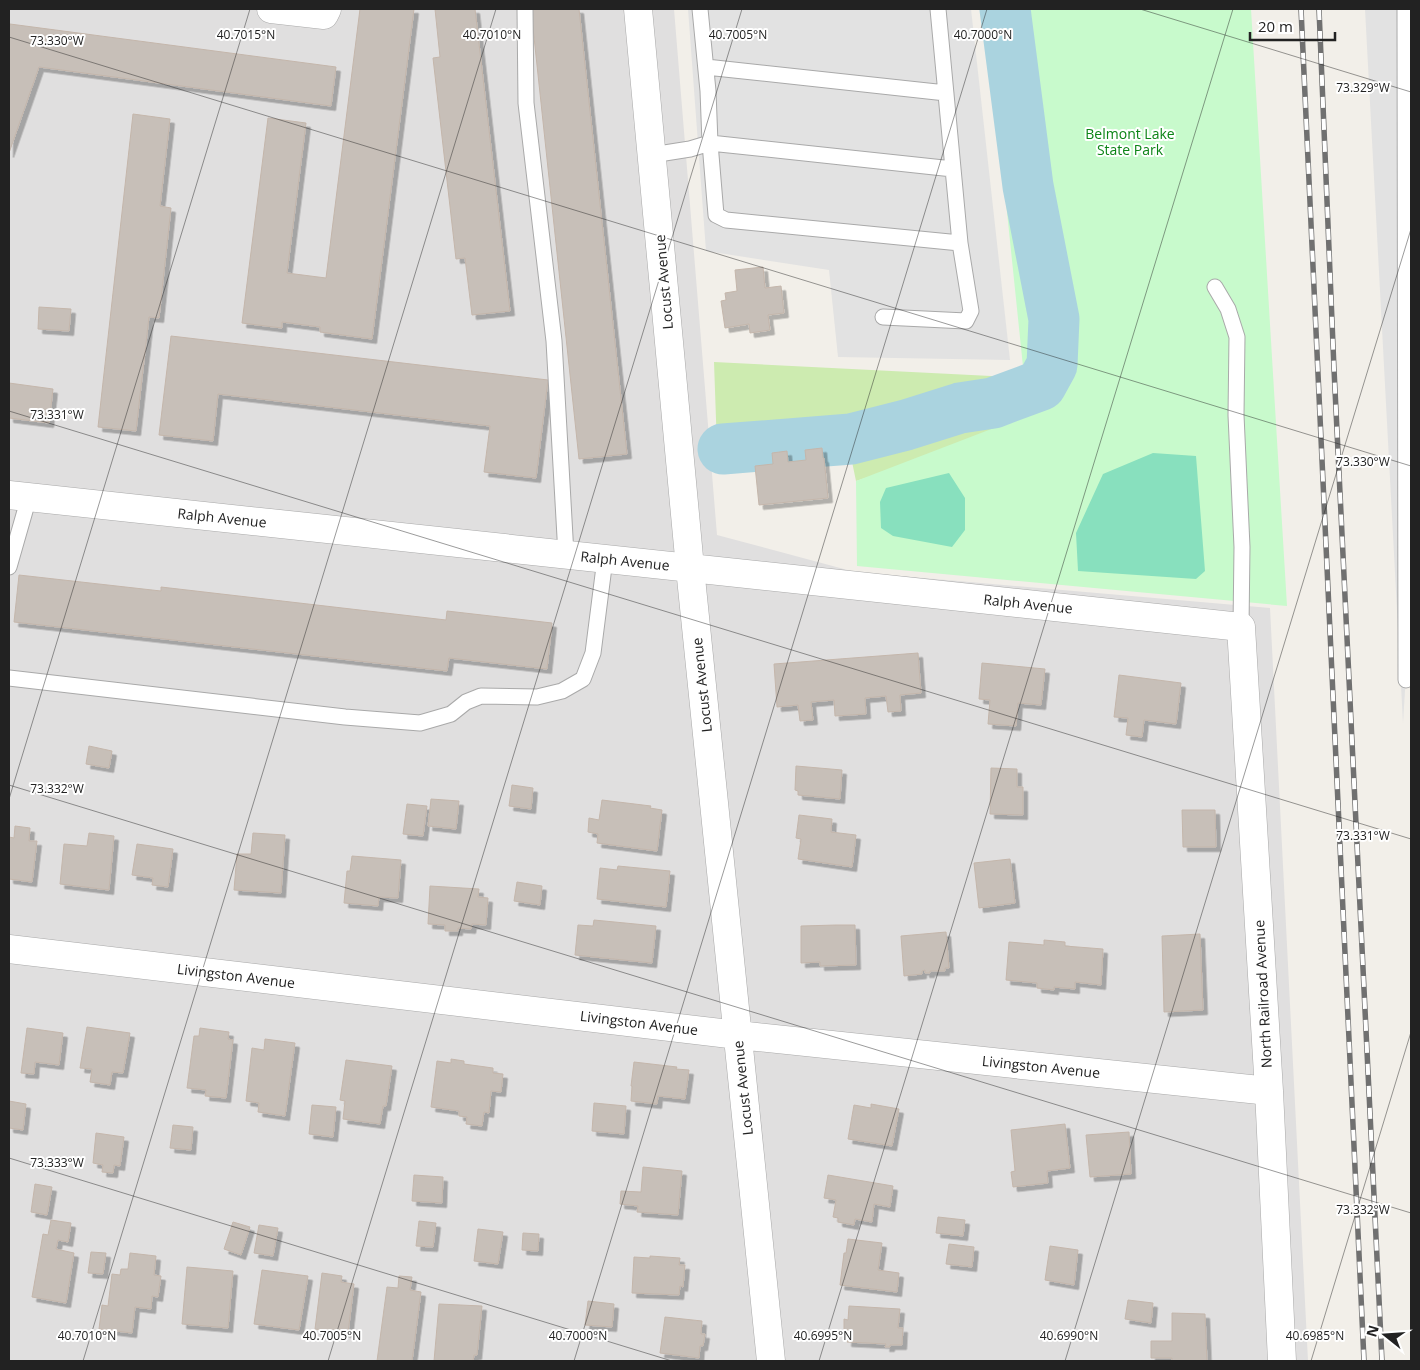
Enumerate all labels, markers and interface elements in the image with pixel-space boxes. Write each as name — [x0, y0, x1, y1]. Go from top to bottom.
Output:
scale bar — [1250, 10, 1335, 42]
text: 20 m — [1258, 16, 1293, 36]
text: 40.7015°N — [217, 26, 275, 43]
text: 40.7010°N — [463, 26, 521, 43]
text: 40.7005°N — [709, 26, 767, 43]
text: 40.7000°N — [954, 26, 1012, 43]
text: 73.330°W — [30, 32, 84, 49]
text: 73.329°W — [1336, 79, 1390, 96]
park label: Belmont Lake State Park — [1085, 124, 1175, 159]
street label: Locust Avenue — [650, 234, 677, 330]
text: 73.331°W — [30, 406, 84, 423]
text: 73.330°W — [1336, 453, 1390, 470]
street label: Ralph Avenue — [177, 503, 268, 532]
street label: Ralph Avenue — [580, 546, 671, 575]
street label: Ralph Avenue — [983, 589, 1074, 618]
street label: Locust Avenue — [687, 637, 716, 733]
text: 73.332°W — [30, 780, 84, 797]
text: 73.331°W — [1336, 827, 1390, 844]
street label: North Railroad Avenue — [1249, 919, 1276, 1069]
street label: Livingston Avenue — [176, 959, 296, 992]
street label: Livingston Avenue — [579, 1006, 699, 1039]
street label: Locust Avenue — [728, 1040, 757, 1136]
street label: Livingston Avenue — [981, 1051, 1101, 1082]
text: 73.333°W — [30, 1154, 84, 1171]
text: 73.332°W — [1336, 1201, 1390, 1218]
north arrow — [1360, 1310, 1410, 1360]
text: N — [1361, 1323, 1383, 1339]
text: 40.7010°N — [58, 1327, 116, 1344]
text: 40.7005°N — [303, 1327, 361, 1344]
text: 40.7000°N — [549, 1327, 607, 1344]
text: 40.6995°N — [794, 1327, 852, 1344]
text: 40.6990°N — [1040, 1327, 1098, 1344]
text: 40.6985°N — [1286, 1327, 1344, 1344]

